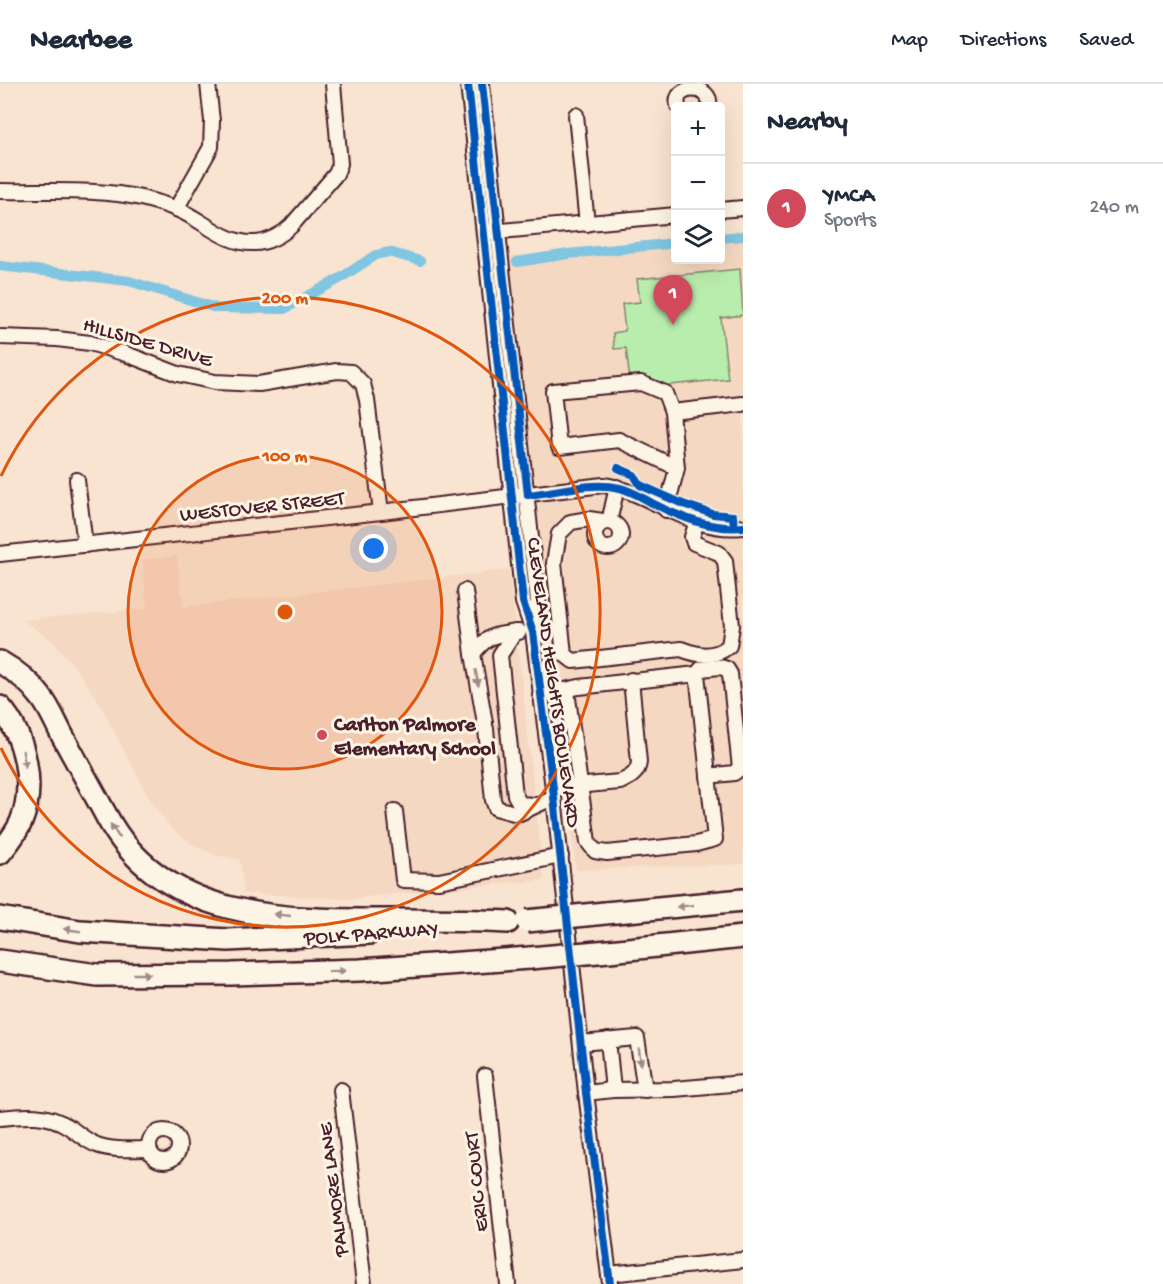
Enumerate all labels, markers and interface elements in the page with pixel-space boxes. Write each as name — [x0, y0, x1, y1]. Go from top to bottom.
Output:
text: Nearbee — [30, 25, 132, 58]
text: Map — [891, 29, 928, 54]
text: Directions — [961, 29, 1046, 54]
text: Saved — [1079, 29, 1133, 54]
map controls — [671, 102, 725, 264]
button: + — [671, 102, 725, 156]
text: Nearby — [767, 108, 848, 139]
button: − — [671, 156, 725, 210]
text: YMCA — [824, 184, 874, 210]
text: 1 — [782, 197, 791, 220]
text: 240 m — [1089, 197, 1139, 220]
button: layers — [671, 210, 725, 264]
text: Sports — [824, 210, 876, 233]
pin: 1 — [654, 276, 692, 325]
text: 200 m — [262, 289, 308, 310]
street label: HILLSIDE DRIVE — [79, 314, 215, 375]
text: 100 m — [262, 447, 308, 468]
street label: WESTOVER STREET — [179, 487, 347, 530]
your location — [359, 534, 388, 563]
street label: CLEVELAND HEIGHTS BOULEVARD — [519, 536, 584, 829]
centre of rings — [275, 602, 295, 622]
one-way arrow — [473, 668, 482, 687]
place label: Carlton Palmore Elementary School — [333, 714, 496, 763]
marker: Carlton Palmore Elementary School — [315, 728, 329, 742]
one-way arrow — [19, 749, 28, 768]
one-way arrow — [109, 823, 121, 839]
one-way arrow — [675, 901, 694, 911]
one-way arrow — [272, 911, 291, 920]
street label: POLK PARKWAY — [302, 918, 439, 953]
one-way arrow — [63, 925, 82, 934]
one-way arrow — [327, 966, 346, 976]
one-way arrow — [132, 969, 151, 979]
one-way arrow — [635, 1047, 644, 1066]
street label: PALMORE LANE — [315, 1120, 356, 1259]
street label: ERIC COURT — [461, 1129, 496, 1233]

